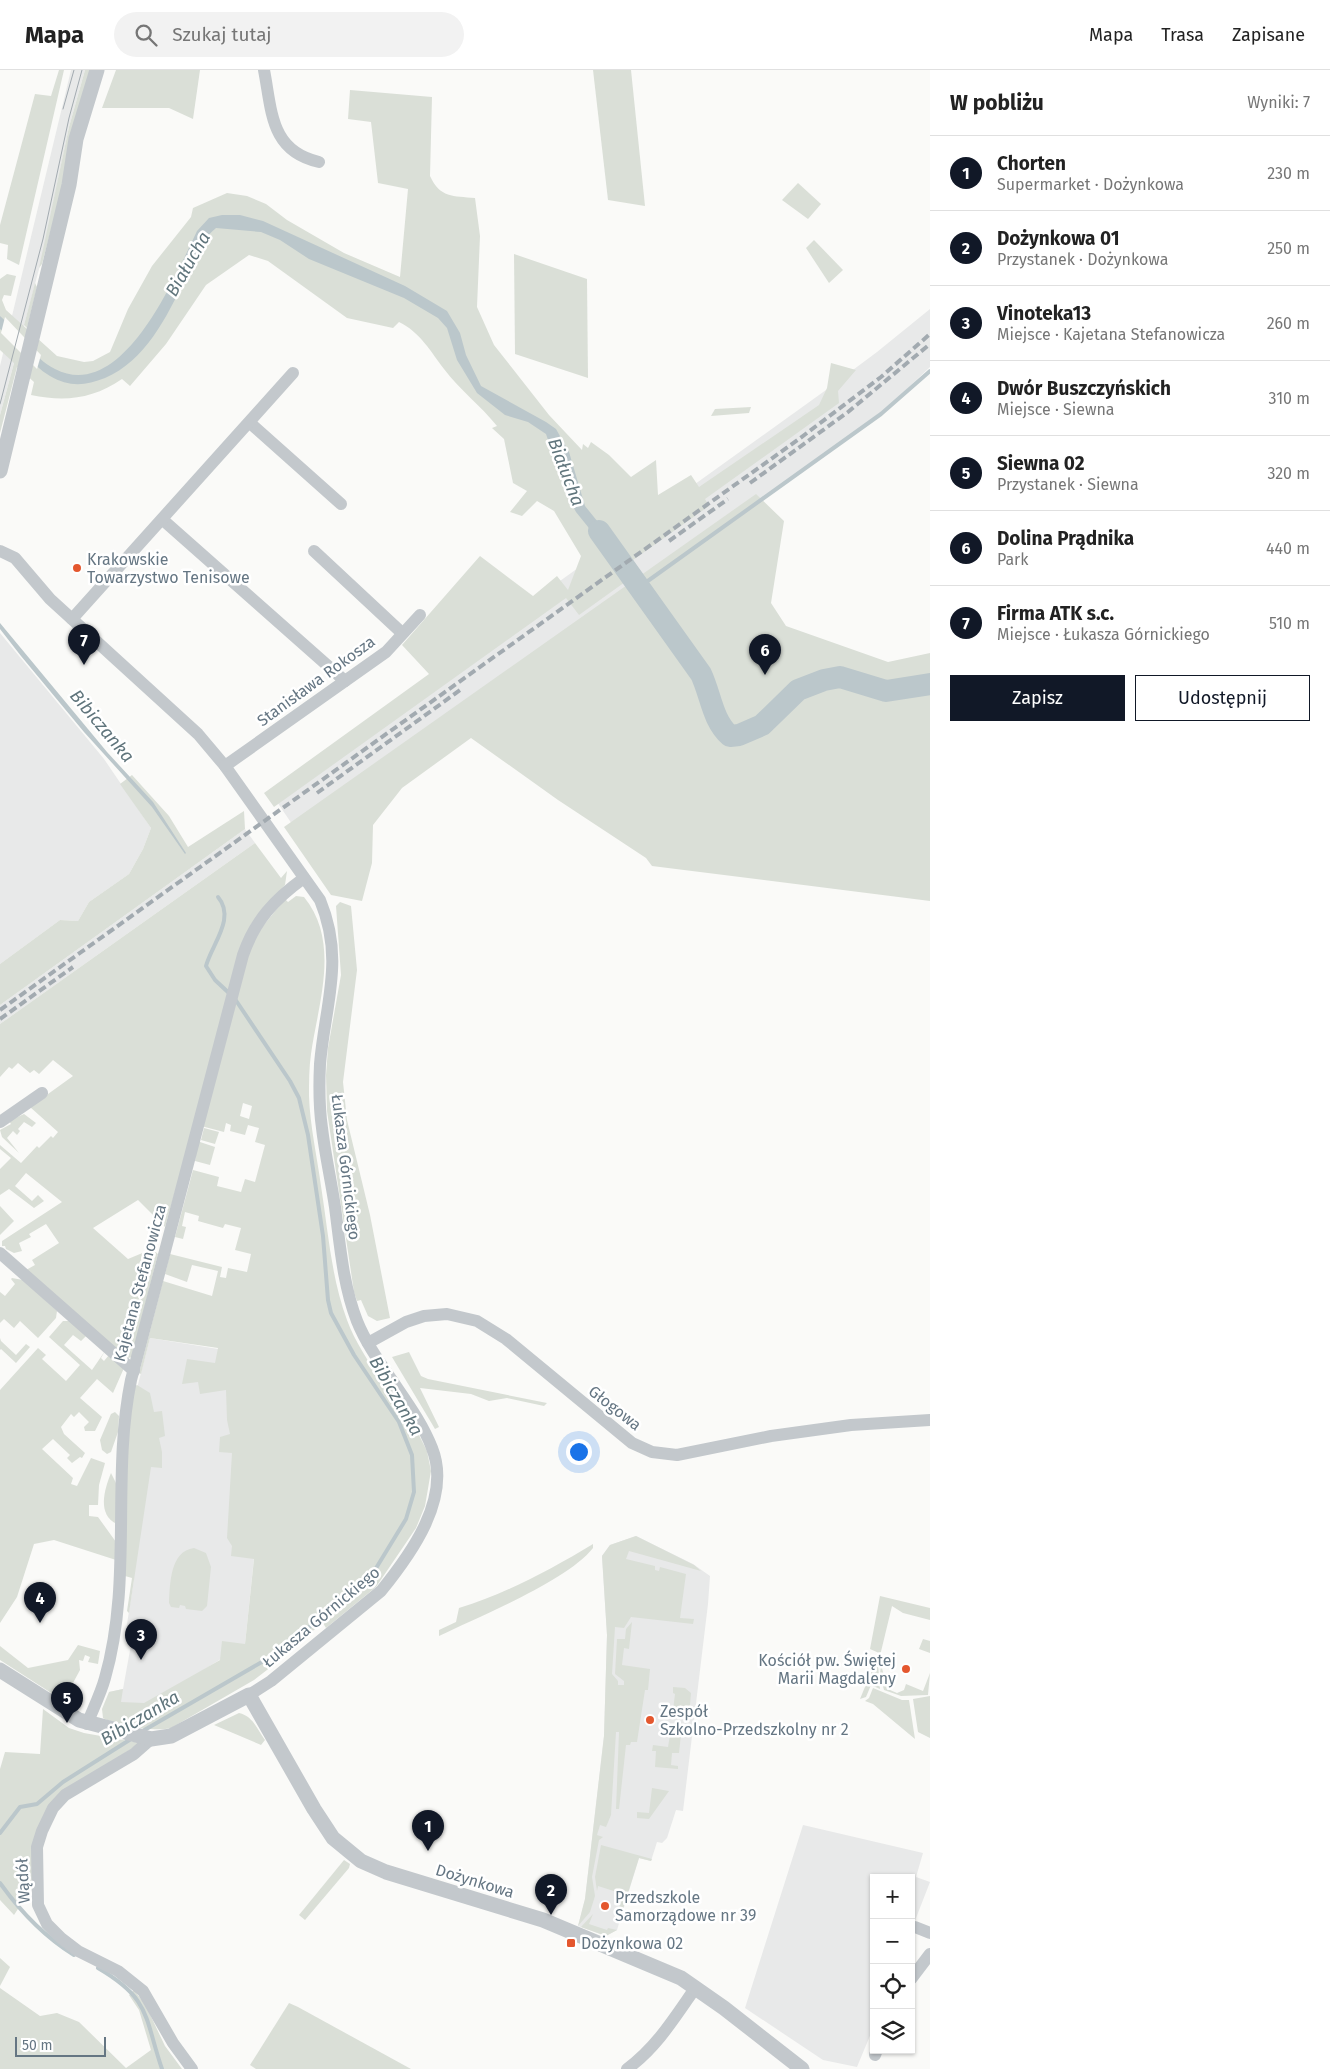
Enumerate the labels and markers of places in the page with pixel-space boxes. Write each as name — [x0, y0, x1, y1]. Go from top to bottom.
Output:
place label: Krakowskie Towarzystwo Tenisowe — [87, 550, 250, 587]
marker: Krakowskie Towarzystwo Tenisowe — [71, 562, 83, 574]
pin: 7 — [68, 624, 100, 665]
pin: 6 — [749, 634, 781, 675]
pin: 4 — [24, 1582, 56, 1623]
pin: 3 — [125, 1619, 157, 1660]
place label: Kościół pw. Świętej Marii Magdaleny — [758, 1650, 896, 1688]
marker: Kościół pw. Świętej Marii Magdaleny — [900, 1663, 912, 1675]
pin: 5 — [51, 1682, 83, 1723]
place label: Zespół Szkolno-Przedszkolny nr 2 — [660, 1702, 849, 1739]
marker: Zespół Szkolno-Przedszkolny nr 2 — [644, 1714, 656, 1726]
pin: 1 — [412, 1810, 444, 1851]
pin: 2 — [535, 1874, 567, 1915]
place label: Przedszkole Samorządowe nr 39 — [615, 1888, 756, 1926]
marker: Przedszkole Samorządowe nr 39 — [599, 1900, 611, 1912]
place label: Dożynkowa 02 — [581, 1934, 683, 1953]
marker: Dożynkowa 02 — [565, 1937, 577, 1949]

